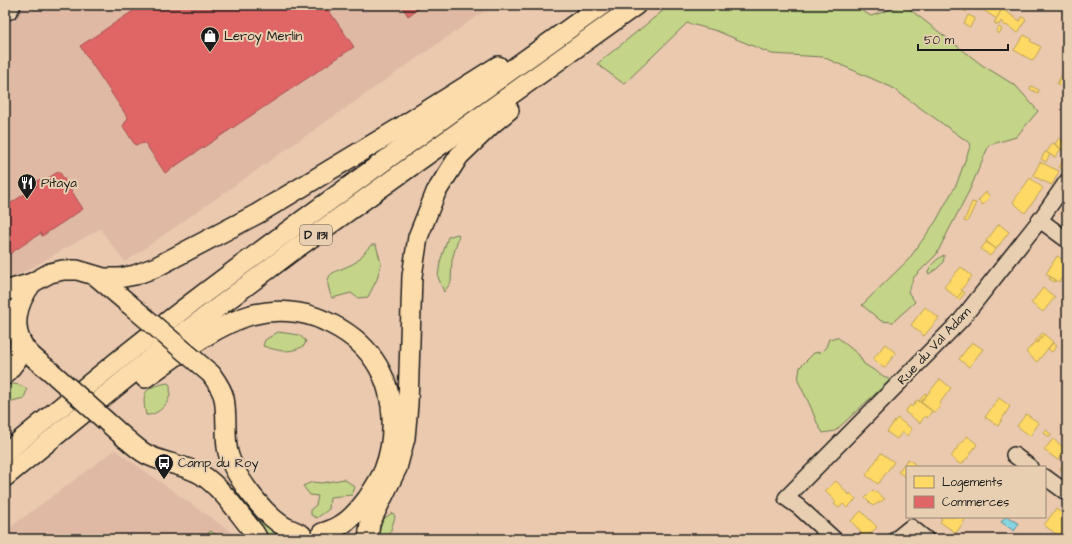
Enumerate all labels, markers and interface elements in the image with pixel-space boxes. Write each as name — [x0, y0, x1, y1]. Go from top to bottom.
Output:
shop icon: Leroy Merlin — [199, 25, 221, 53]
scale bar — [918, 26, 1008, 52]
place label: Leroy Merlin — [224, 27, 303, 46]
text: 50 m — [924, 32, 955, 49]
restaurant icon: Pitaya — [16, 172, 38, 200]
place label: Pitaya — [41, 174, 77, 193]
road number: D 1131 — [300, 225, 332, 245]
street label: Rue du Val Adam — [893, 303, 975, 389]
bus stop icon: Camp du Roy — [153, 452, 175, 480]
place label: Camp du Roy — [178, 454, 259, 473]
legend — [906, 466, 1046, 518]
text: Logements — [942, 474, 1002, 492]
text: Commerces — [942, 494, 1009, 511]

